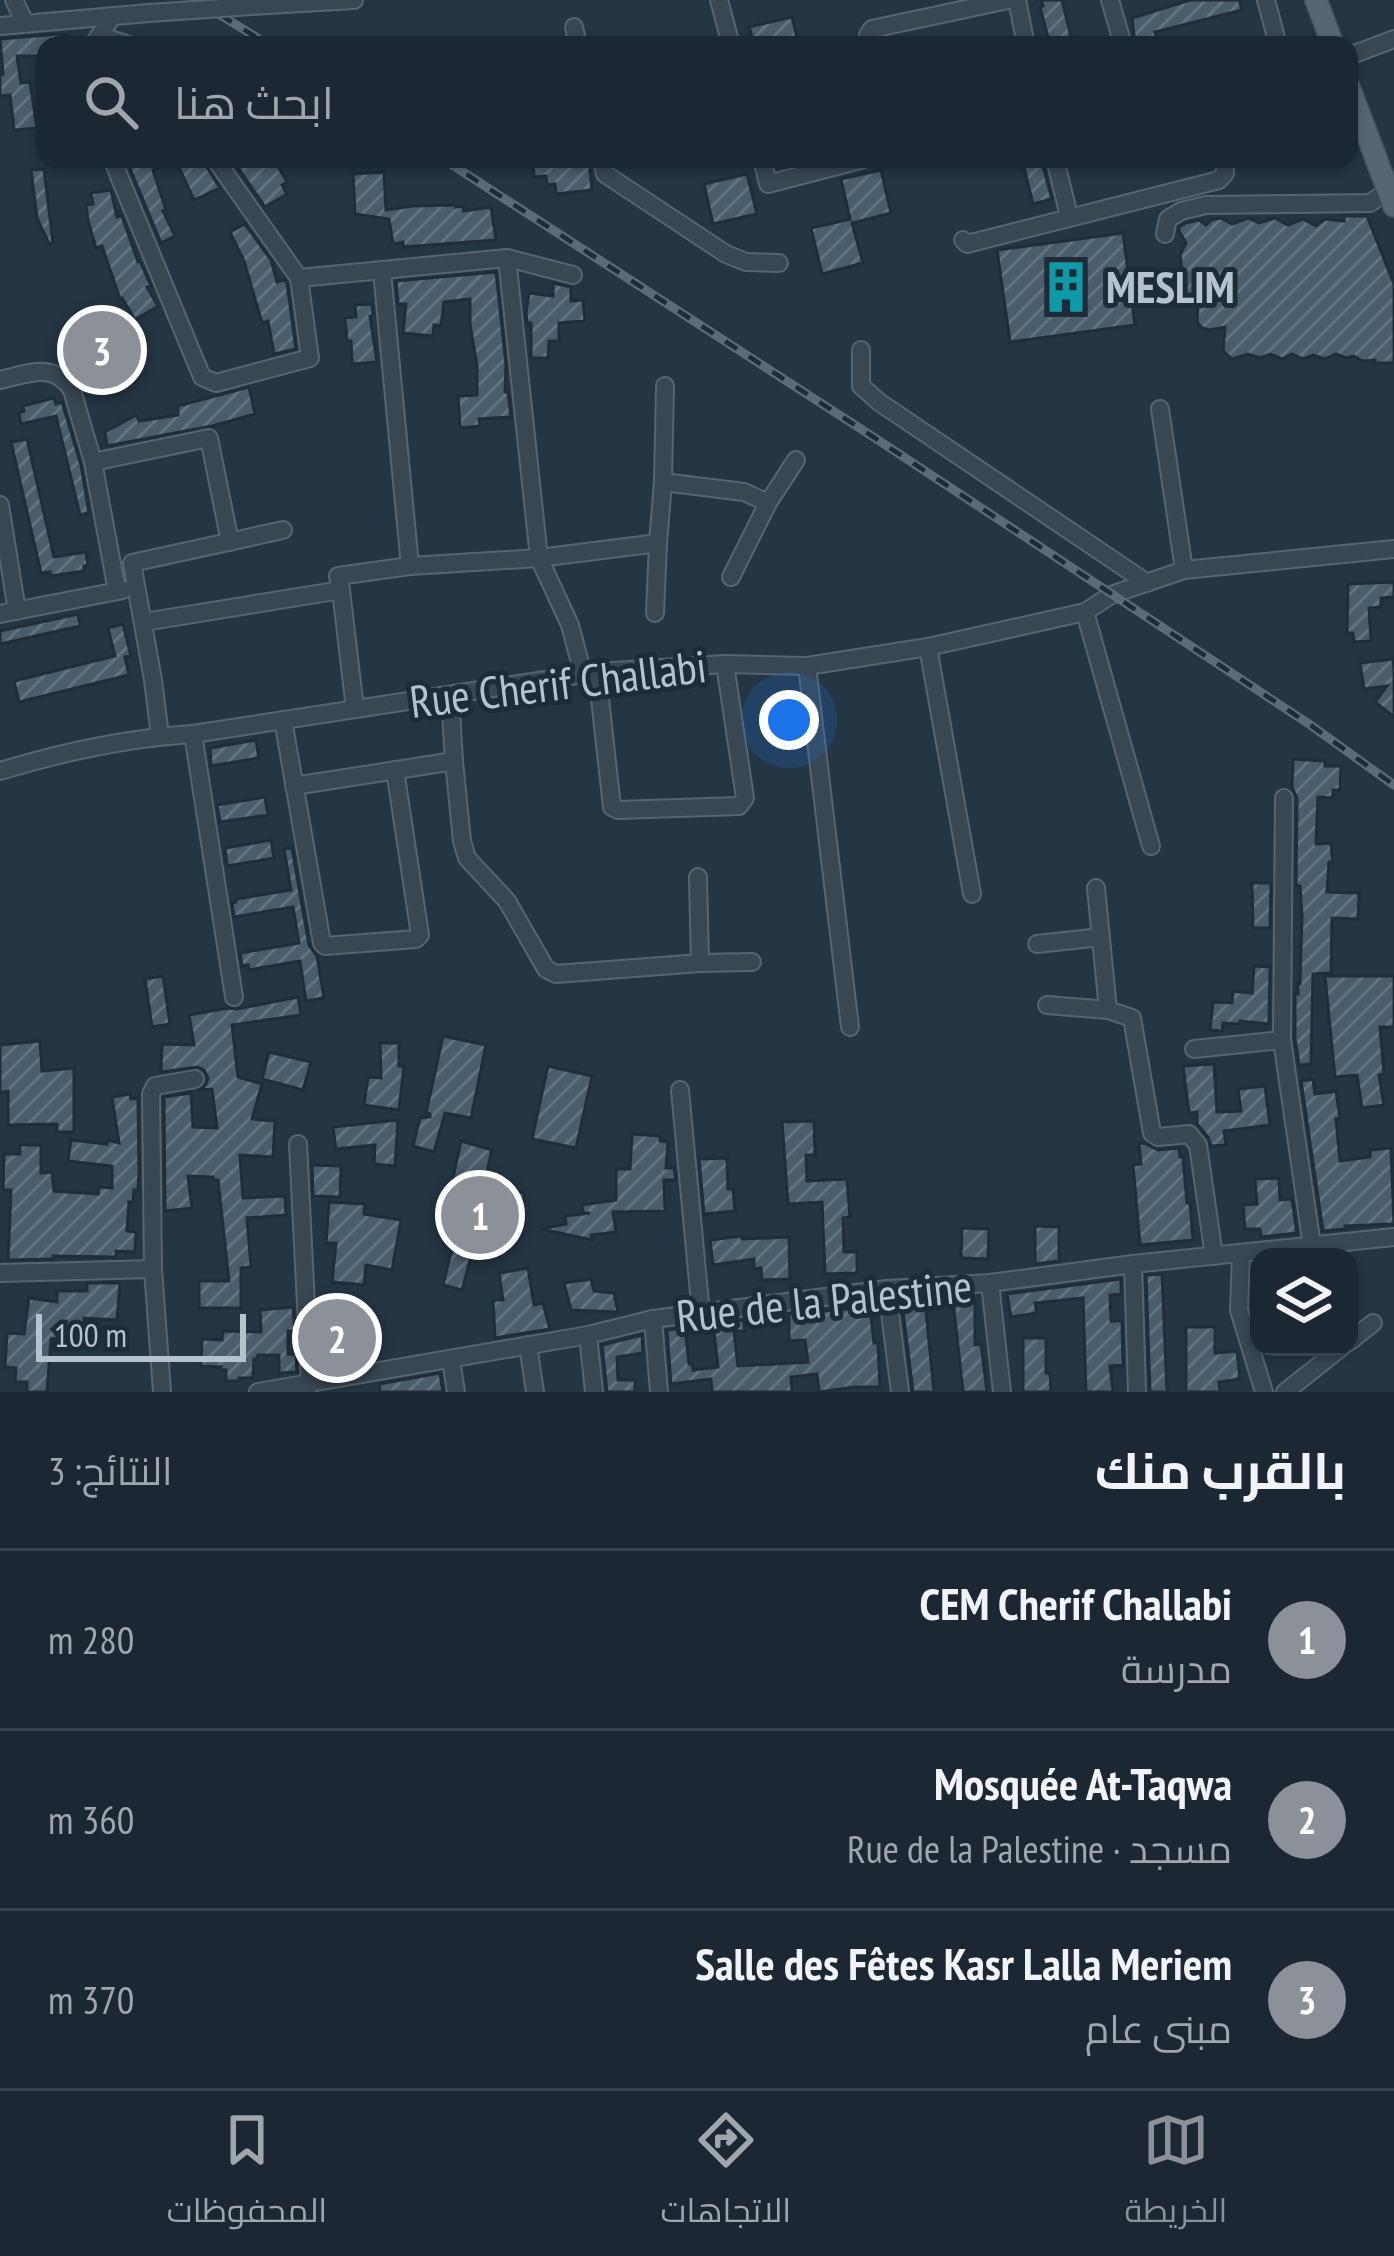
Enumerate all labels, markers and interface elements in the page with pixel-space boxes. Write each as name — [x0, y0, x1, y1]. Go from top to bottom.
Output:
search box — [36, 36, 1358, 168]
icon: search — [78, 69, 144, 135]
text: ابحث هنا — [174, 73, 334, 131]
place label: MESLIM — [1106, 257, 1235, 315]
building icon: MESLIM — [1037, 258, 1095, 316]
pin: 3 — [63, 305, 141, 395]
street label: Rue Cherif Challabi — [406, 636, 709, 730]
your location — [759, 690, 819, 750]
pin: 1 — [441, 1170, 519, 1260]
map controls — [1250, 1248, 1358, 1356]
button: layers — [1250, 1248, 1358, 1356]
street label: Rue de la Palestine — [673, 1256, 974, 1344]
pin: 2 — [298, 1293, 376, 1383]
scale bar — [36, 1308, 246, 1361]
text: 100 m — [54, 1313, 127, 1356]
text: بالقرب منك — [1095, 1437, 1346, 1503]
text: النتائج: 3 — [48, 1445, 172, 1496]
text: CEM Cherif Challabi — [920, 1574, 1232, 1632]
text: 280 m — [48, 1614, 134, 1665]
text: 1 — [1298, 1614, 1316, 1665]
text: مدرسة — [1121, 1643, 1232, 1694]
text: Mosquée At-Taqwa — [934, 1754, 1232, 1812]
text: 360 m — [48, 1794, 134, 1845]
text: 2 — [1298, 1794, 1316, 1845]
text: مسجد · Rue de la Palestine — [847, 1823, 1232, 1874]
text: Salle des Fêtes Kasr Lalla Meriem — [695, 1934, 1232, 1992]
text: 370 m — [48, 1974, 134, 2025]
text: 3 — [1298, 1974, 1316, 2025]
text: مبنى عام — [1085, 2003, 1232, 2054]
tab: المحفوظات — [167, 2107, 327, 2241]
tab: الاتجاهات — [661, 2107, 791, 2241]
tab: الخريطة — [1124, 2107, 1227, 2241]

